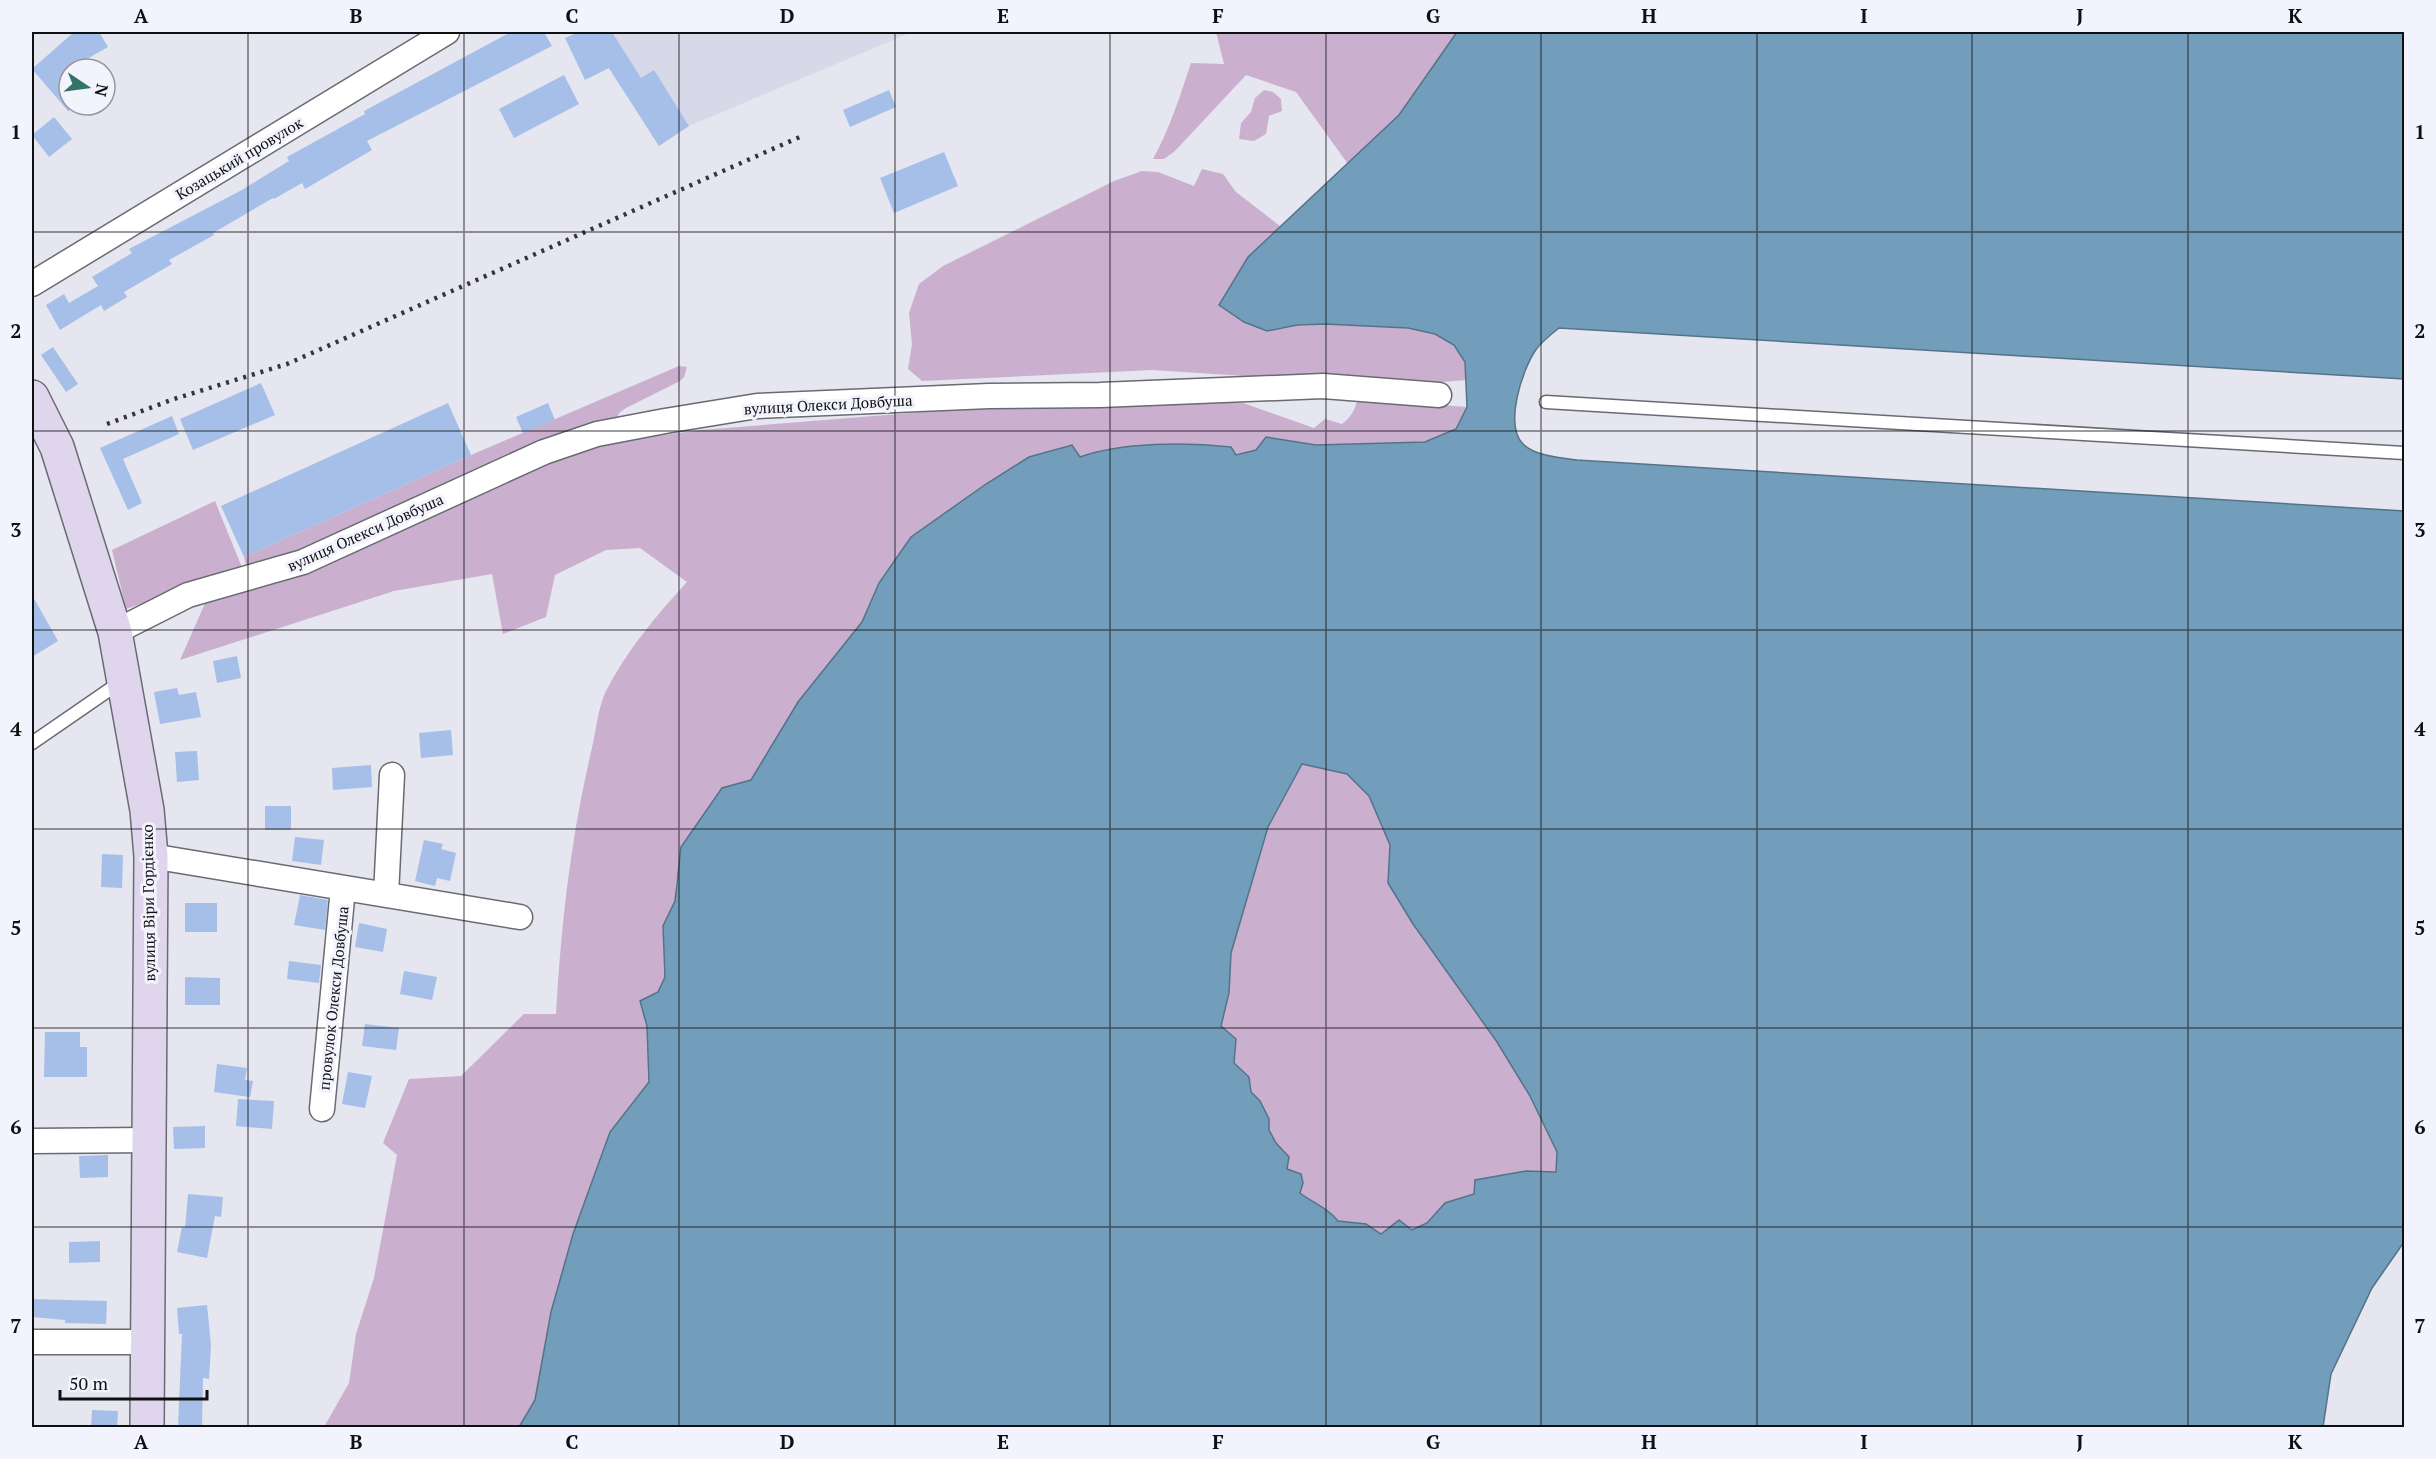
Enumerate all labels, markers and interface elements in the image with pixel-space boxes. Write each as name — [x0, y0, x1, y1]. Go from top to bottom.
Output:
text: A — [134, 2, 149, 29]
text: B — [350, 2, 363, 29]
text: C — [565, 2, 579, 29]
text: D — [780, 2, 794, 29]
text: E — [997, 2, 1009, 29]
text: F — [1212, 2, 1224, 29]
text: G — [1426, 2, 1440, 29]
text: H — [1641, 2, 1657, 29]
text: I — [1860, 2, 1868, 29]
text: J — [2076, 2, 2084, 29]
text: K — [2288, 2, 2303, 29]
north arrow — [57, 57, 117, 117]
text: N — [90, 82, 114, 99]
street label: Козацький провулок — [172, 112, 307, 204]
text: 1 — [10, 118, 22, 145]
text: 1 — [2414, 118, 2426, 145]
text: 2 — [10, 317, 22, 344]
text: 2 — [2414, 317, 2426, 344]
street label: вулиця Олекси Довбуша — [743, 390, 913, 418]
street label: вулиця Олекси Довбуша — [284, 488, 447, 576]
text: 3 — [10, 516, 22, 543]
text: 3 — [2414, 516, 2426, 543]
text: 4 — [10, 715, 22, 742]
text: 4 — [2414, 715, 2426, 742]
street label: вулиця Віри Гордієнко — [137, 824, 159, 982]
street label: провулок Олекси Довбуша — [313, 905, 353, 1091]
text: 5 — [10, 914, 22, 941]
text: 5 — [2414, 914, 2426, 941]
text: 6 — [10, 1113, 22, 1140]
text: 6 — [2414, 1113, 2426, 1140]
text: 7 — [10, 1312, 22, 1339]
text: 7 — [2414, 1312, 2426, 1339]
scale bar — [60, 1363, 207, 1401]
text: 50 m — [69, 1371, 109, 1395]
text: A — [134, 1428, 149, 1455]
text: B — [350, 1428, 363, 1455]
text: C — [565, 1428, 579, 1455]
text: D — [780, 1428, 794, 1455]
text: E — [997, 1428, 1009, 1455]
text: F — [1212, 1428, 1224, 1455]
text: G — [1426, 1428, 1440, 1455]
text: H — [1641, 1428, 1657, 1455]
text: I — [1860, 1428, 1868, 1455]
text: J — [2076, 1428, 2084, 1455]
text: K — [2288, 1428, 2303, 1455]

